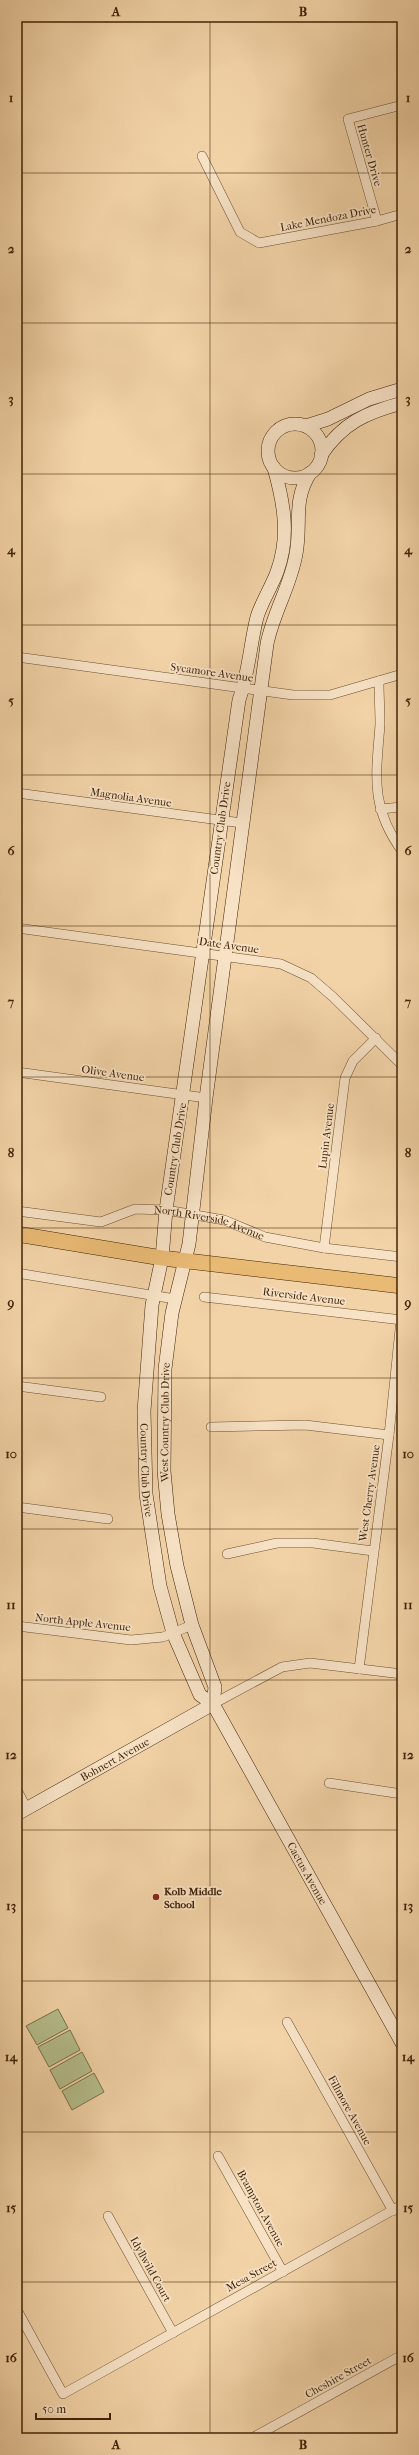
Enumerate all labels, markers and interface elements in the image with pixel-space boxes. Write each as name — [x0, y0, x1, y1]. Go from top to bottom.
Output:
text: A — [111, 4, 121, 19]
text: B — [299, 4, 308, 19]
text: 1 — [9, 90, 14, 105]
text: 1 — [406, 90, 411, 105]
street label: Hunter Drive — [354, 122, 385, 188]
street label: Lake Mendoza Drive — [279, 203, 378, 234]
text: 2 — [8, 241, 15, 256]
text: 2 — [405, 241, 412, 256]
text: 3 — [8, 391, 14, 407]
text: 3 — [405, 391, 411, 407]
text: 4 — [6, 542, 16, 558]
text: 4 — [403, 542, 413, 558]
street label: Sycamore Avenue — [170, 660, 255, 685]
text: 5 — [8, 693, 14, 708]
text: 5 — [405, 693, 411, 708]
street label: Country Club Drive — [208, 780, 234, 875]
street label: Magnolia Avenue — [89, 785, 173, 810]
text: 6 — [7, 843, 15, 858]
text: 6 — [404, 843, 412, 858]
street label: Date Avenue — [198, 935, 260, 956]
text: 7 — [7, 994, 15, 1009]
text: 7 — [404, 994, 412, 1009]
street label: Olive Avenue — [81, 1063, 146, 1084]
street label: Country Club Drive — [162, 1101, 189, 1196]
street label: Lupin Avenue — [316, 1102, 337, 1170]
text: 8 — [8, 1145, 15, 1160]
text: 8 — [405, 1145, 412, 1160]
street label: North Riverside Avenue — [154, 1204, 267, 1243]
street label: Riverside Avenue — [262, 1285, 346, 1308]
text: 9 — [7, 1295, 15, 1311]
text: 9 — [404, 1295, 412, 1311]
street label: West Country Club Drive — [158, 1361, 173, 1483]
street label: Country Club Drive — [137, 1423, 155, 1518]
street label: West Cherry Avenue — [356, 1443, 383, 1543]
text: 10 — [5, 1446, 17, 1461]
text: 10 — [402, 1446, 414, 1461]
text: 11 — [6, 1597, 16, 1612]
text: 11 — [403, 1597, 413, 1612]
street label: North Apple Avenue — [34, 1611, 132, 1634]
street label: Bohnert Avenue — [78, 1735, 152, 1784]
text: 12 — [5, 1747, 17, 1762]
text: 12 — [402, 1747, 414, 1762]
street label: Cactus Avenue — [284, 1840, 330, 1908]
place label: Kolb Middle School — [164, 1885, 223, 1911]
marker: Kolb Middle School — [151, 1892, 161, 1902]
text: 13 — [6, 1898, 16, 1914]
text: 13 — [403, 1898, 413, 1914]
text: 14 — [5, 2049, 18, 2065]
text: 14 — [402, 2049, 415, 2065]
street label: Fillmore Avenue — [325, 2073, 374, 2148]
street label: Brampton Avenue — [234, 2168, 287, 2249]
text: 15 — [6, 2200, 16, 2215]
text: 15 — [403, 2200, 413, 2215]
street label: Idyllwild Court — [127, 2234, 174, 2304]
street label: Mesa Street — [224, 2256, 279, 2295]
text: 16 — [5, 2350, 18, 2365]
text: 16 — [402, 2350, 415, 2365]
street label: Cheshire Street — [303, 2354, 374, 2401]
scale bar — [36, 2395, 110, 2421]
text: 50 m — [42, 2402, 66, 2416]
text: A — [111, 2437, 121, 2452]
text: B — [299, 2437, 308, 2452]

